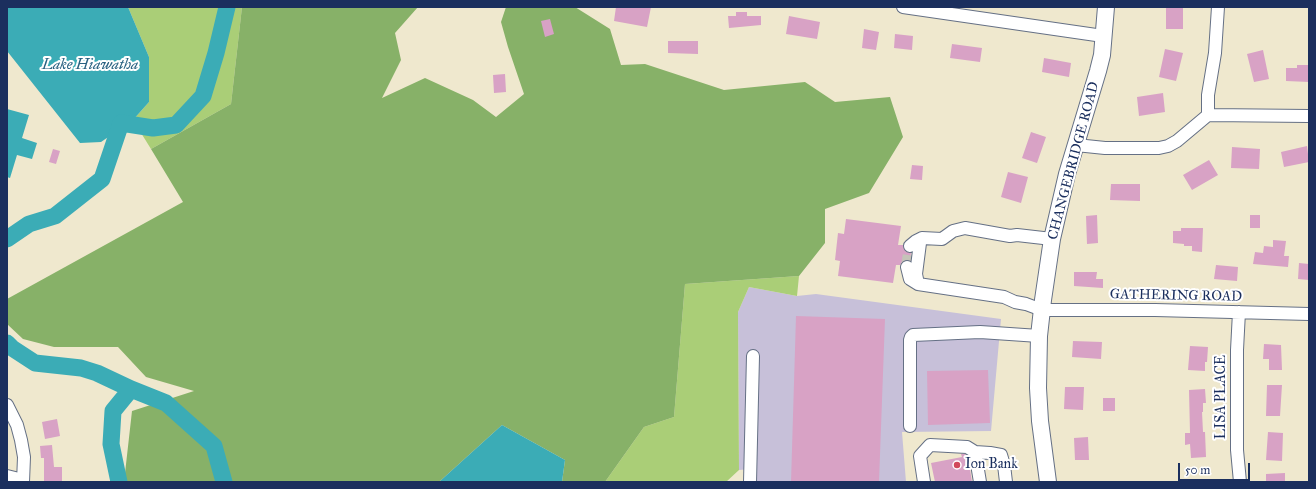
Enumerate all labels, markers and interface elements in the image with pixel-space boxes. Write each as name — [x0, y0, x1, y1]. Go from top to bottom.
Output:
water label: Lake Hiawatha — [42, 56, 138, 74]
street label: CHANGEBRIDGE ROAD — [1045, 80, 1103, 242]
street label: GATHERING ROAD — [1110, 286, 1242, 306]
street label: LISA PLACE — [1214, 355, 1230, 439]
scale bar — [1180, 455, 1252, 481]
place label: Ion Bank — [965, 457, 1018, 473]
marker: Ion Bank — [952, 460, 962, 470]
text: 50 m — [1185, 463, 1210, 477]

